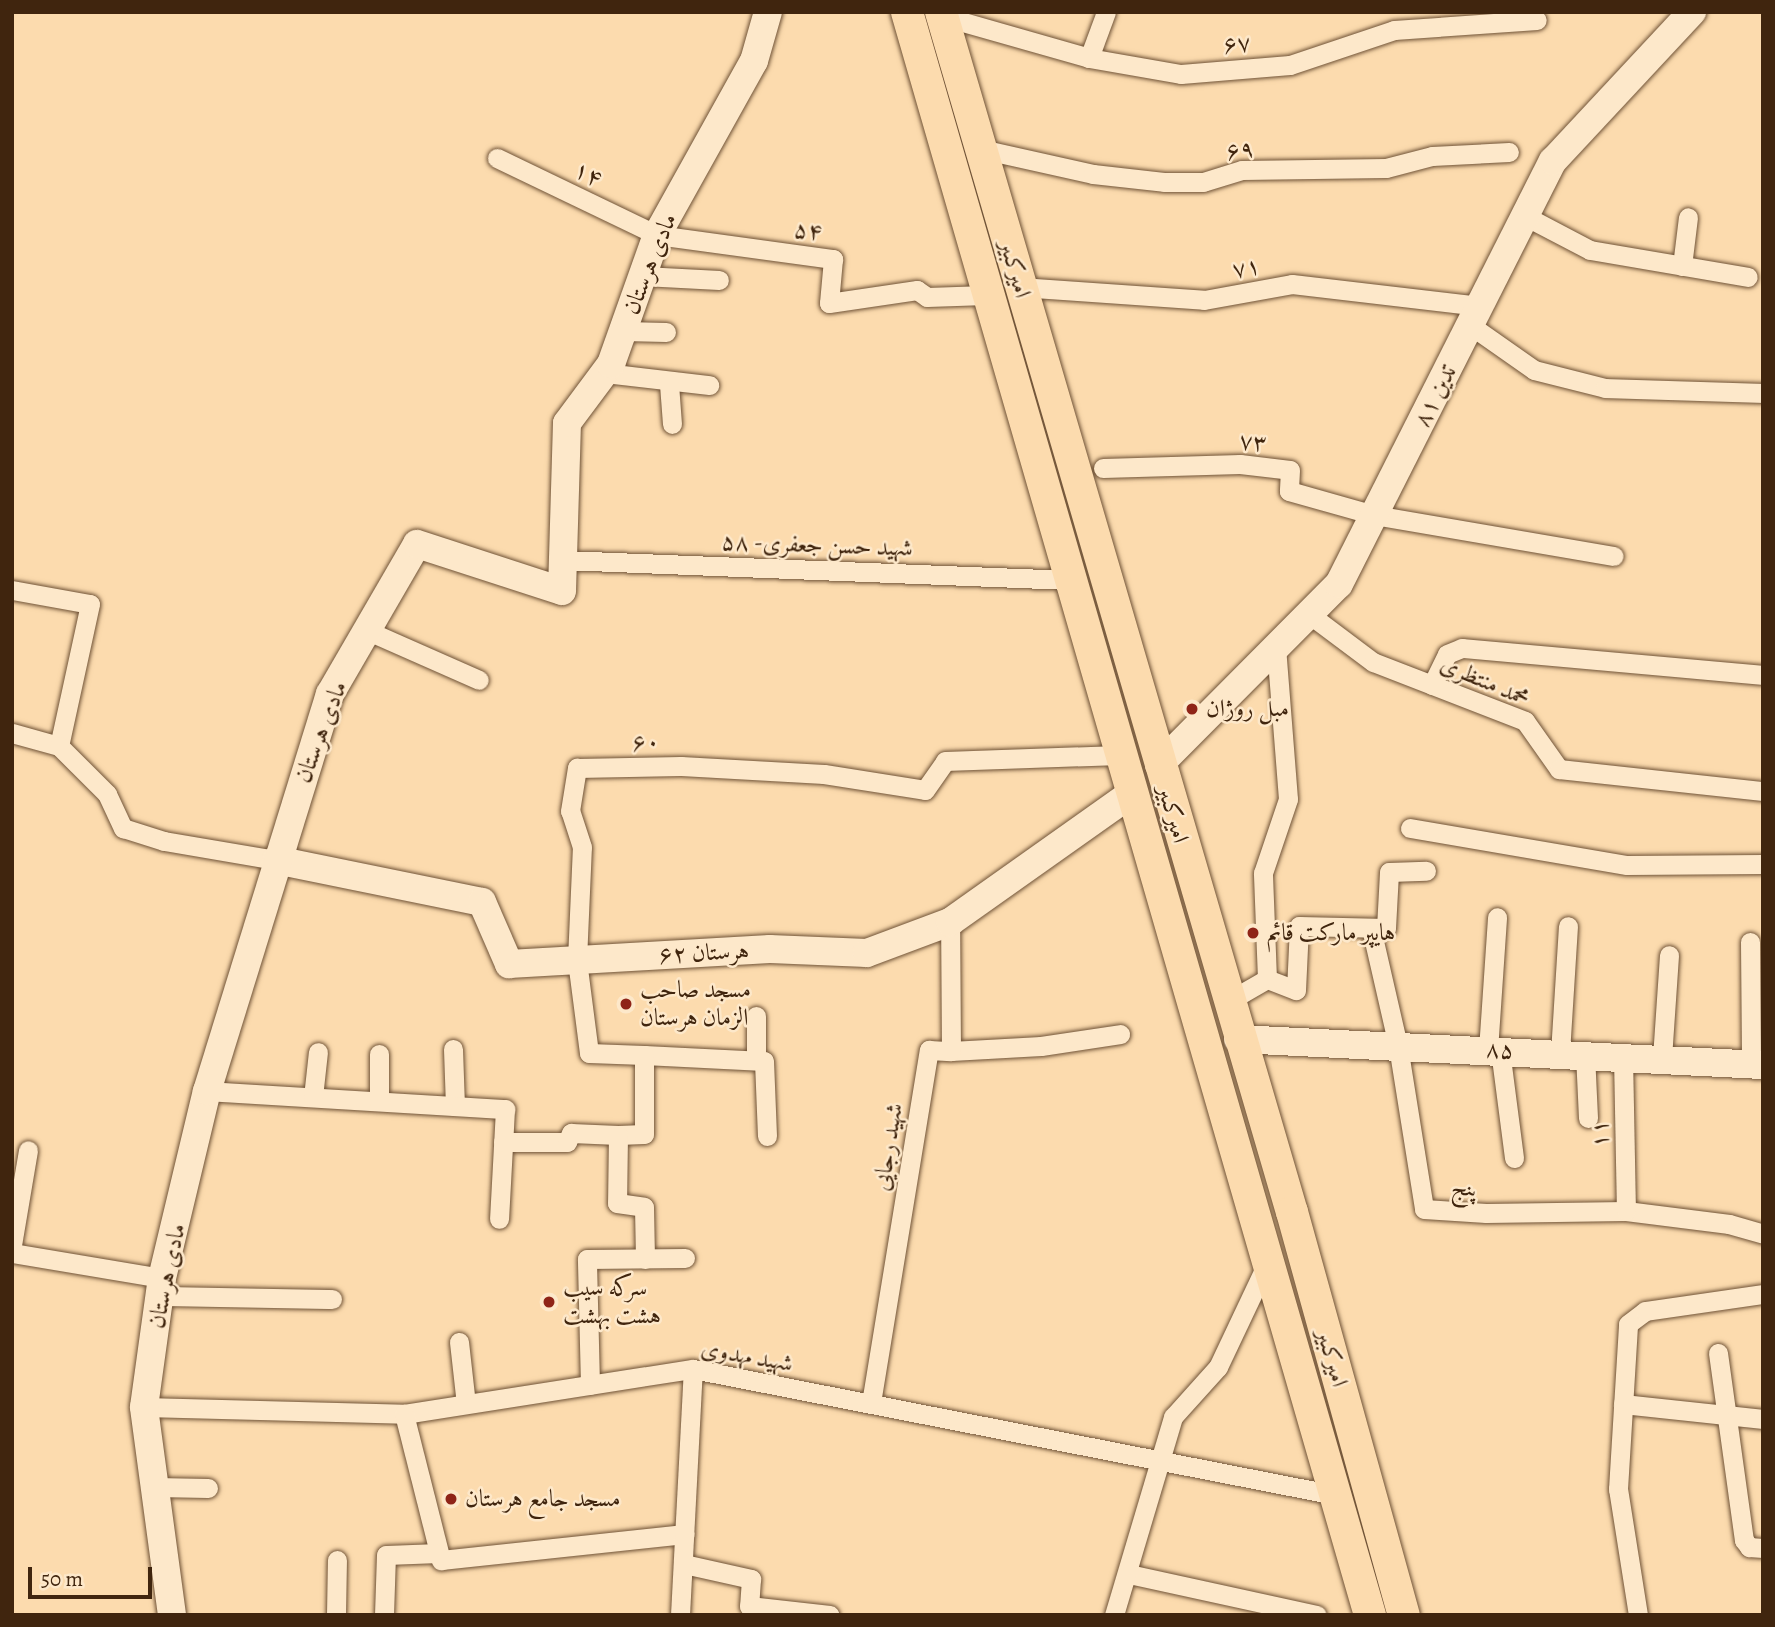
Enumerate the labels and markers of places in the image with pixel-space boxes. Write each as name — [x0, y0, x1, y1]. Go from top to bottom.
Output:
place label: مبل روژان — [1206, 695, 1289, 723]
marker: مبل روژان — [1184, 701, 1200, 717]
place label: هایپر مارکت قائم — [1267, 919, 1395, 947]
marker: هایپر مارکت قائم — [1245, 925, 1261, 941]
place label: مسجد صاحب الزمان هرستان — [640, 976, 751, 1032]
marker: مسجد صاحب الزمان هرستان — [618, 996, 634, 1012]
place label: سرکه سیب هشت بهشت — [563, 1274, 661, 1330]
marker: سرکه سیب هشت بهشت — [541, 1294, 557, 1310]
place label: مسجد جامع هرستان — [465, 1485, 621, 1513]
marker: مسجد جامع هرستان — [443, 1491, 459, 1507]

